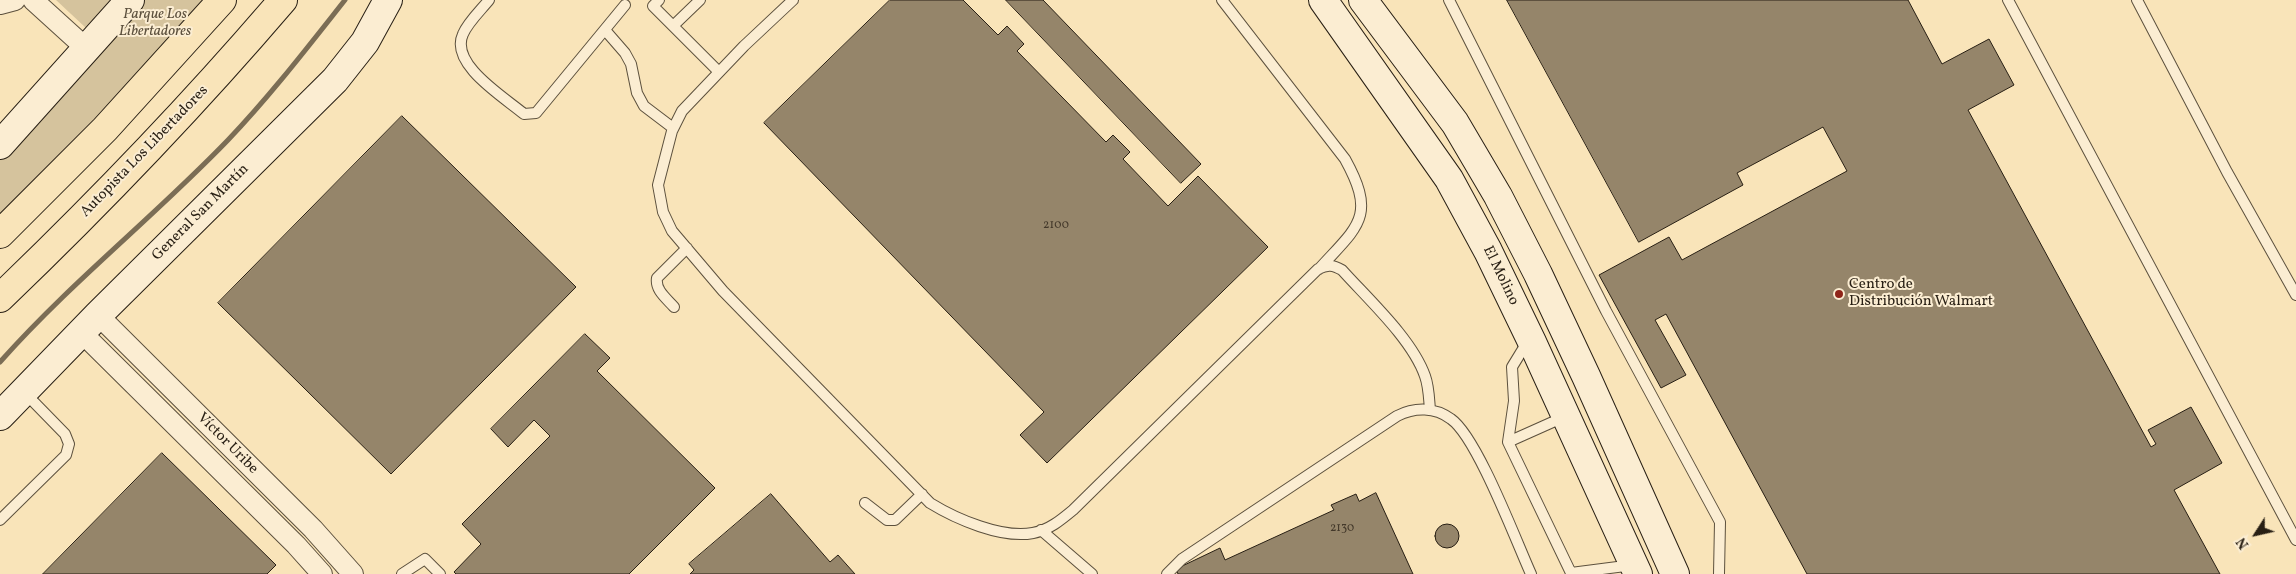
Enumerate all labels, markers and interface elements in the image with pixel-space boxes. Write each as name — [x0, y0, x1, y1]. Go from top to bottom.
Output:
park label: Parque Los Libertadores — [119, 6, 191, 41]
street label: Autopista Los Libertadores — [77, 82, 213, 222]
street label: General San Martín — [149, 161, 253, 265]
house number: 2100 — [1043, 219, 1069, 233]
street label: El Molino — [1478, 243, 1522, 309]
place label: Centro de Distribución Walmart — [1849, 276, 1993, 311]
marker: Centro de Distribución Walmart — [1833, 288, 1845, 300]
street label: Víctor Uribe — [193, 410, 261, 478]
north arrow — [2231, 509, 2281, 559]
house number: 2130 — [1330, 522, 1354, 536]
text: N — [2233, 533, 2254, 553]

